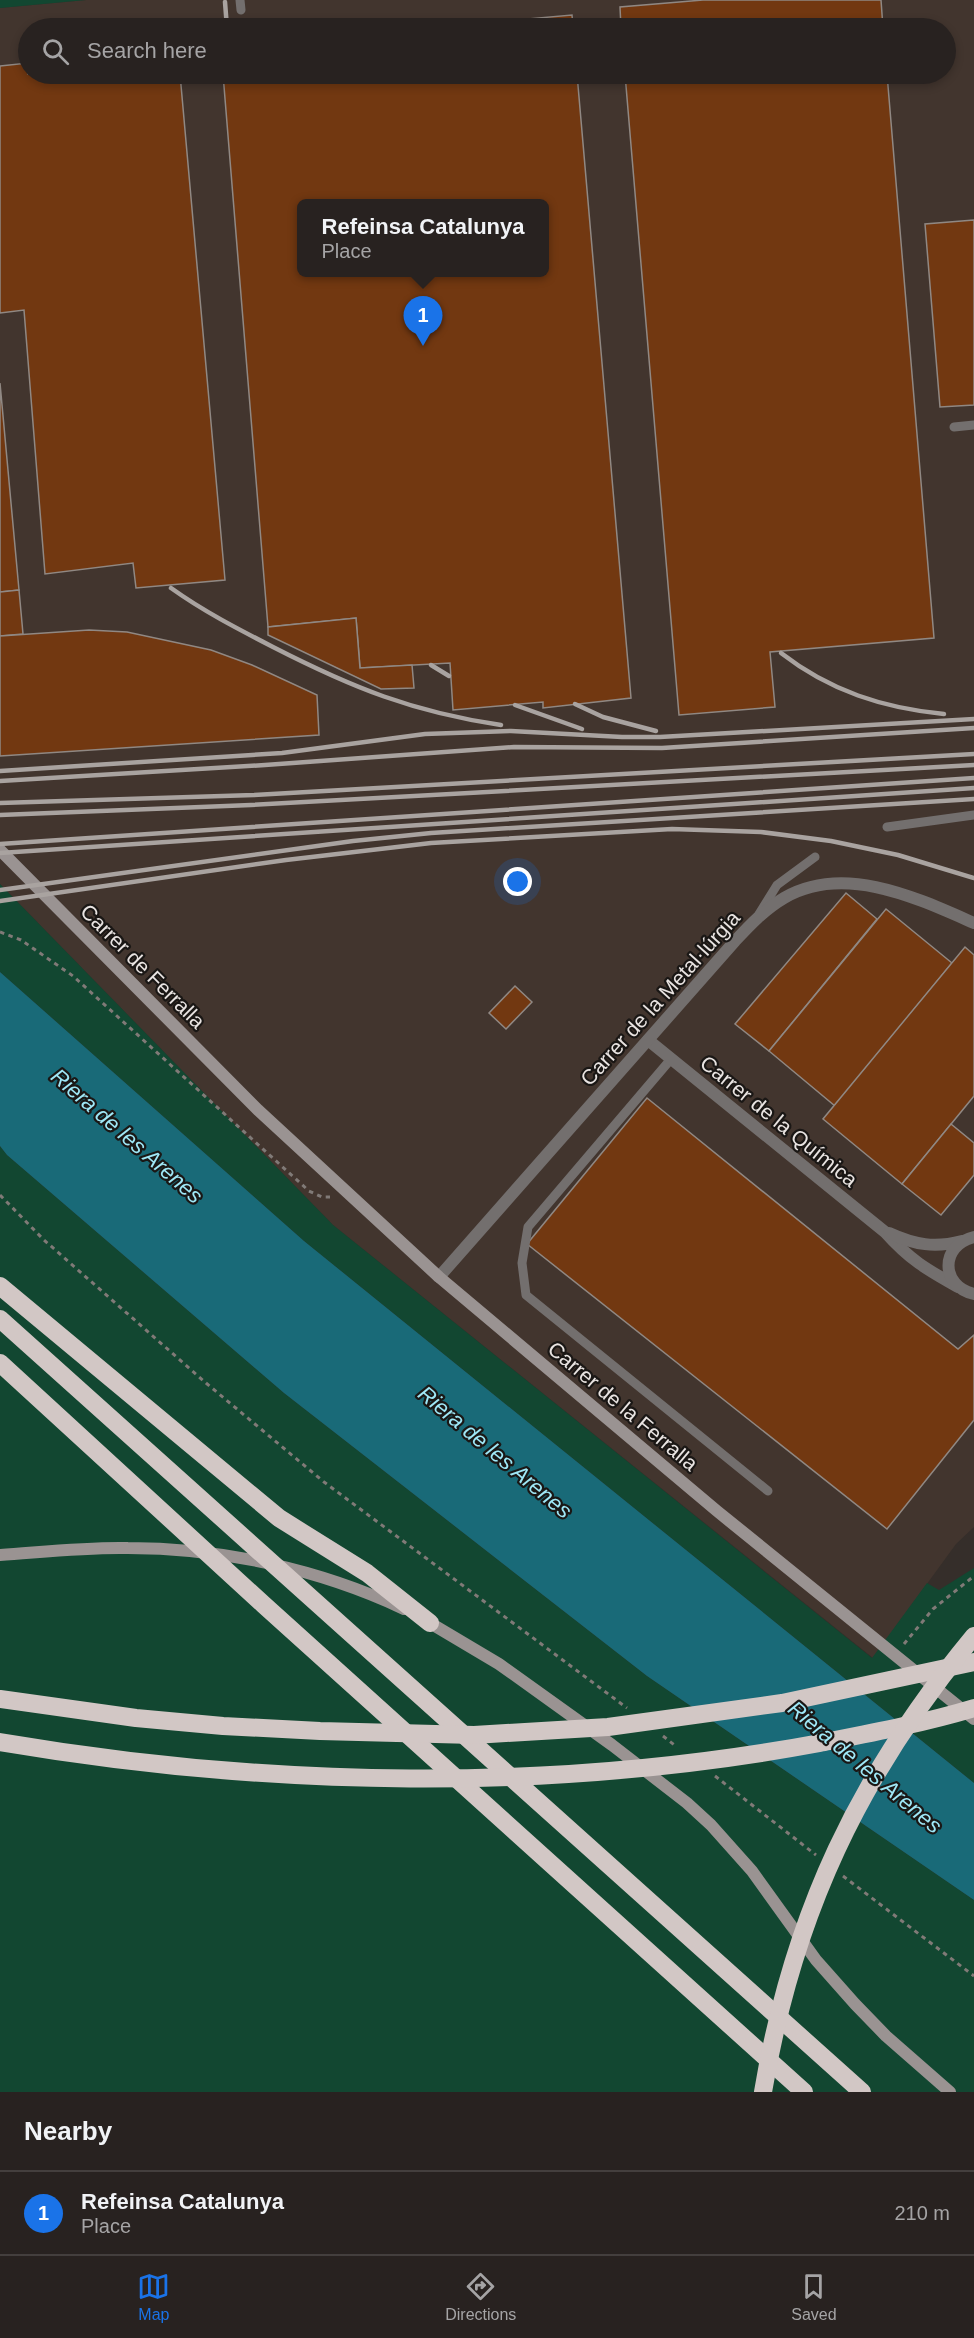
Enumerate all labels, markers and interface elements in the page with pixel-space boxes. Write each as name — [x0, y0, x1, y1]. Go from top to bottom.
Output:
search box — [18, 18, 956, 84]
icon: search — [39, 35, 72, 68]
text: Search here — [87, 38, 207, 63]
popup — [297, 199, 549, 277]
text: Refeinsa Catalunya — [322, 214, 524, 239]
text: Place — [322, 240, 372, 262]
pin: 1 — [404, 296, 442, 346]
your location — [503, 867, 532, 896]
street label: Carrer de Ferralla — [76, 899, 210, 1033]
street label: Carrer de la Metal·lúrgia — [576, 906, 745, 1090]
street label: Carrer de la Química — [696, 1051, 862, 1191]
water label: Riera de les Arenes — [46, 1063, 208, 1209]
street label: Carrer de la Ferralla — [544, 1337, 703, 1475]
water label: Riera de les Arenes — [413, 1381, 577, 1523]
water label: Riera de les Arenes — [783, 1696, 947, 1838]
text: Nearby — [24, 2116, 112, 2146]
text: Refeinsa Catalunya — [81, 2189, 284, 2214]
text: 1 — [38, 2202, 49, 2224]
text: 210 m — [894, 2202, 950, 2224]
text: Place — [81, 2215, 131, 2237]
tab: Map — [137, 2270, 170, 2324]
tab: Directions — [445, 2270, 516, 2324]
tab: Saved — [791, 2270, 837, 2324]

